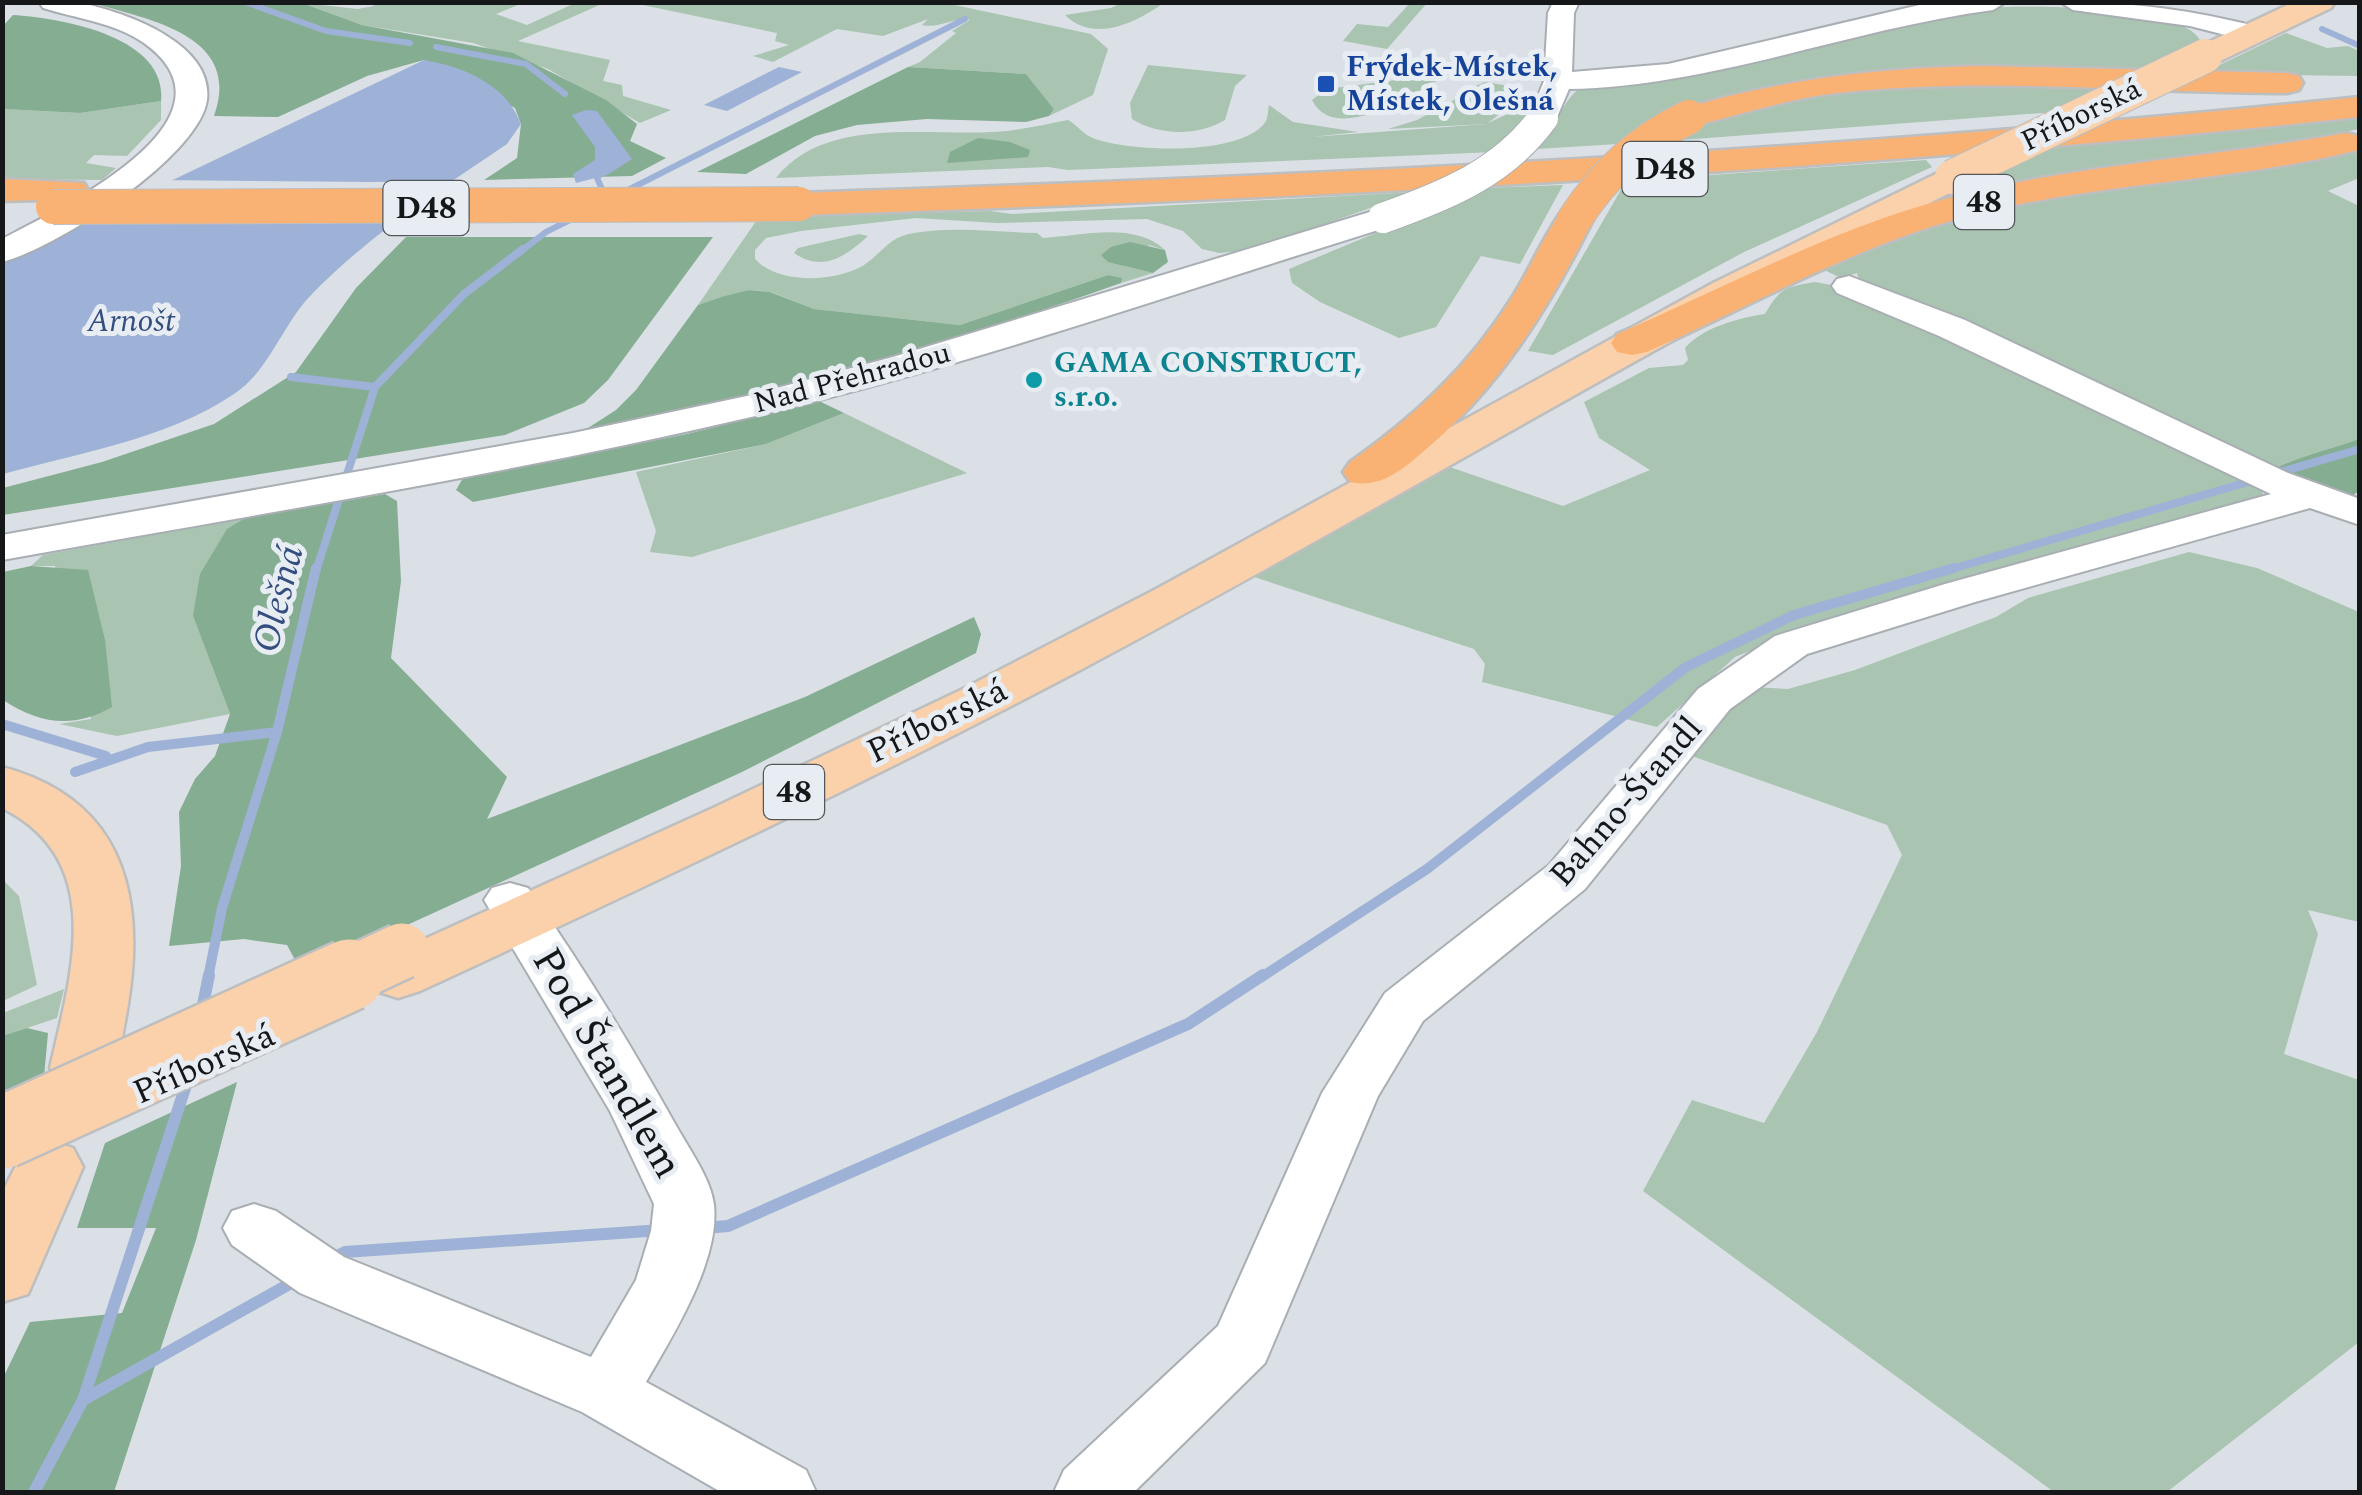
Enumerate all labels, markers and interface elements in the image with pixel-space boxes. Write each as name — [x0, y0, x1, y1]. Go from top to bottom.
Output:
place label: Frýdek-Místek, Místek, Olešná — [1346, 44, 1558, 124]
street label: Příborská — [2013, 66, 2149, 164]
marker: Frýdek-Místek, Místek, Olešná — [1315, 73, 1337, 95]
road number: D48 — [1622, 142, 1708, 196]
road number: 48 — [1954, 175, 2014, 229]
road number: D48 — [384, 181, 468, 235]
water label: Arnošt — [86, 297, 176, 346]
street label: Nad Přehradou — [748, 330, 956, 426]
place label: GAMA CONSTRUCT, s.r.o. — [1054, 340, 1362, 420]
marker: GAMA CONSTRUCT, s.r.o. — [1023, 369, 1045, 391]
water label: Olešná — [238, 539, 320, 659]
street label: Příborská — [858, 664, 1016, 778]
street label: Bahno-Štandl — [1537, 705, 1715, 899]
road number: 48 — [764, 765, 824, 819]
street label: Pod Štandlem — [515, 936, 699, 1190]
street label: Příborská — [124, 1009, 284, 1119]

